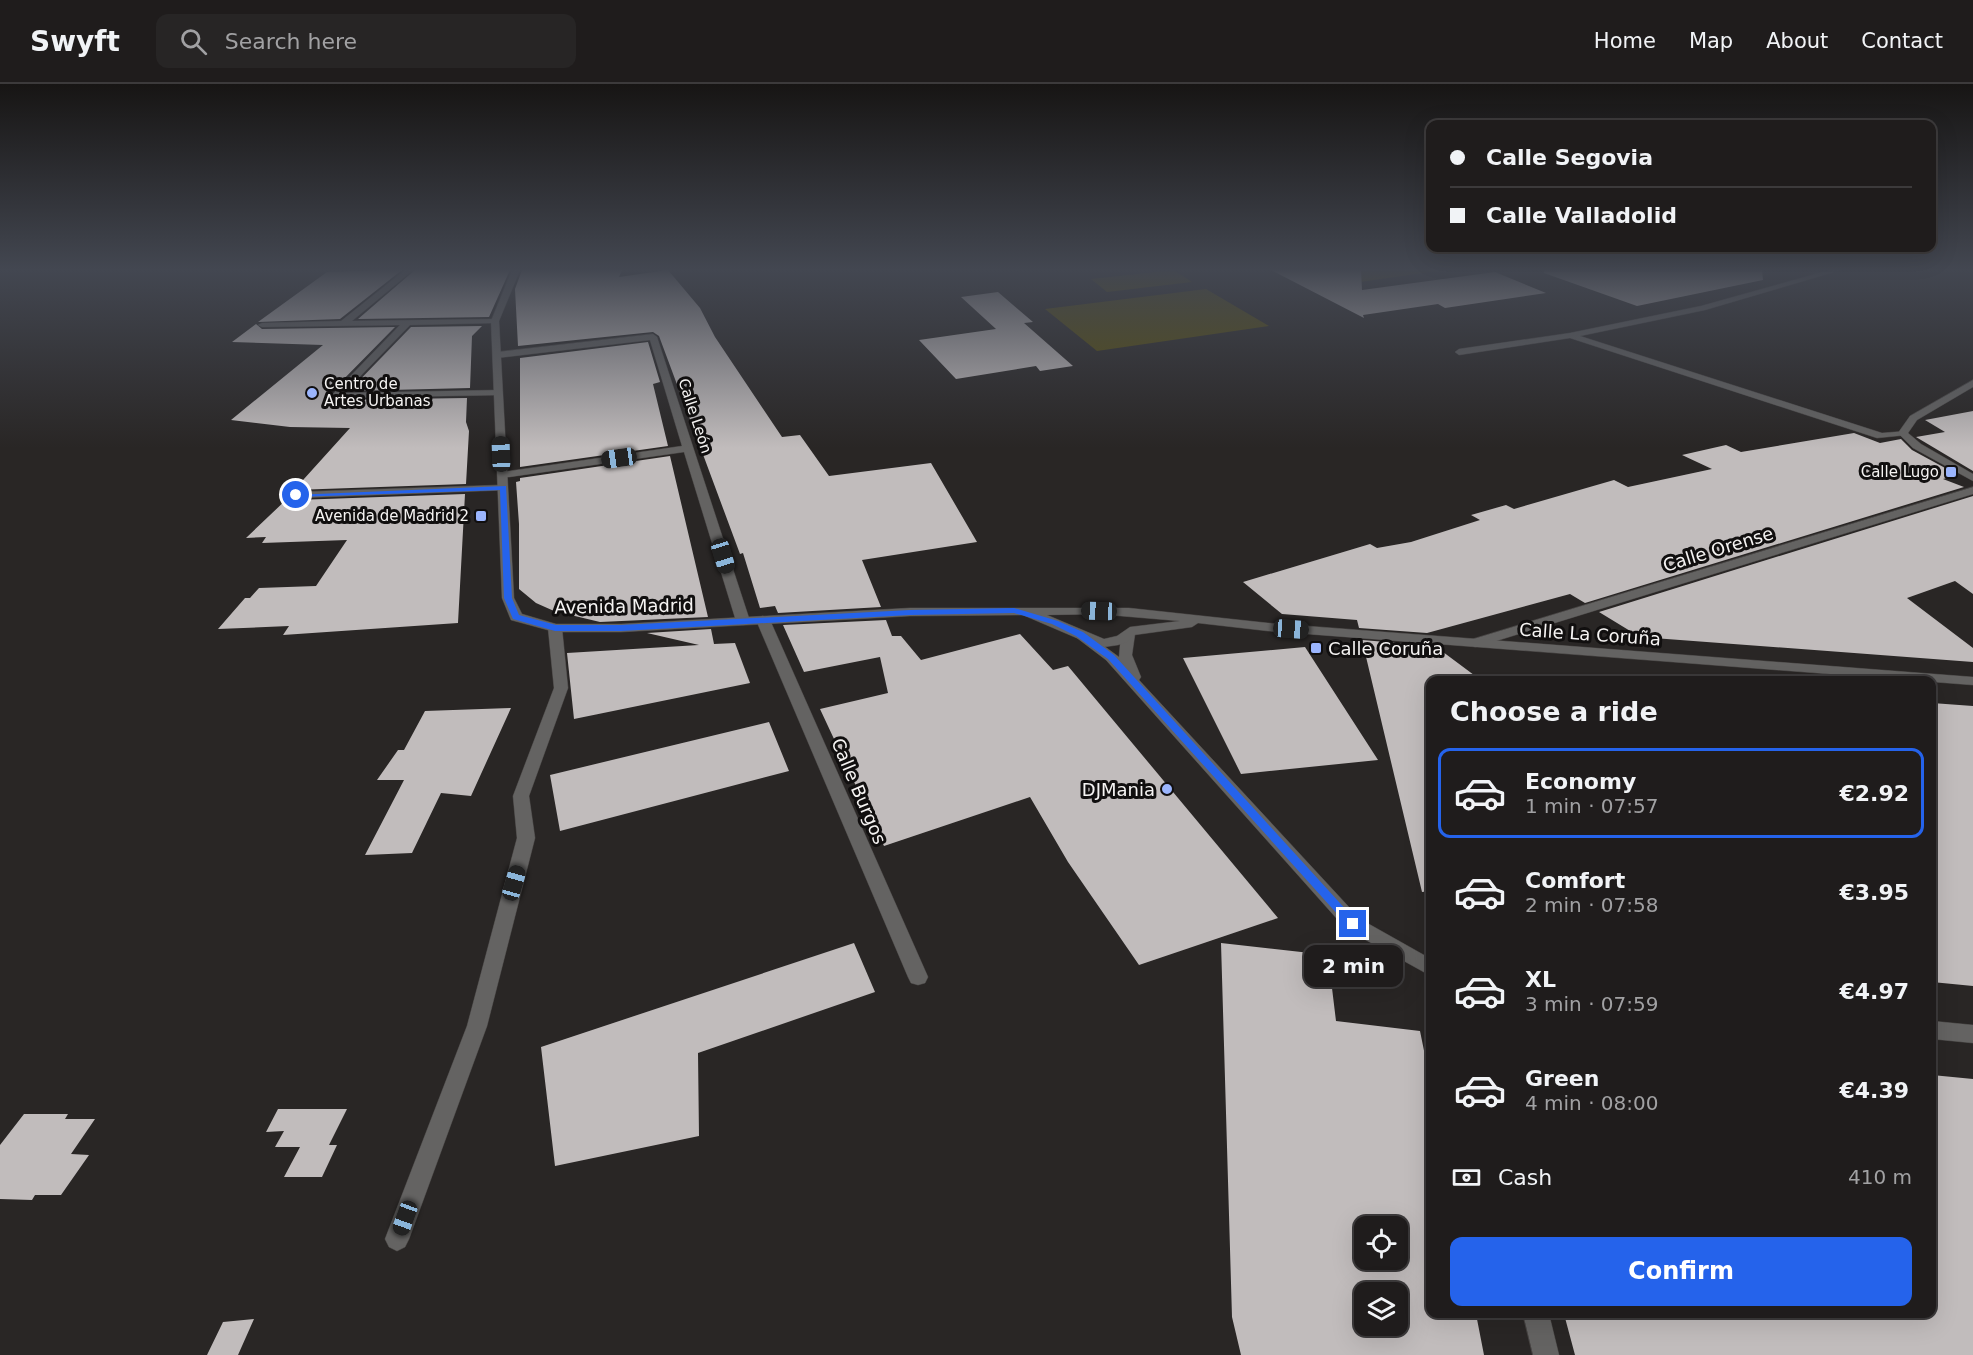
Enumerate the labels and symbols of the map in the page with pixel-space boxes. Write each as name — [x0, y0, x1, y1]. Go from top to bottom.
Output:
place label: Centro de Artes Urbanas — [324, 375, 431, 410]
street label: Calle León — [674, 376, 716, 456]
marker: Centro de Artes Urbanas — [305, 386, 319, 400]
car — [491, 436, 511, 472]
car — [600, 447, 638, 469]
place label: Calle Lugo — [1861, 463, 1939, 481]
marker: Calle Lugo — [1944, 465, 1958, 479]
route start — [282, 481, 309, 508]
place label: Avenida de Madrid 2 — [315, 507, 469, 525]
marker: Avenida de Madrid 2 — [474, 509, 488, 523]
street label: Calle Orense — [1660, 522, 1776, 576]
car — [709, 536, 737, 576]
street label: Avenida Madrid — [554, 594, 694, 618]
car — [1081, 601, 1117, 621]
car — [1272, 619, 1310, 639]
street label: Calle La Coruña — [1518, 619, 1662, 649]
place label: Calle Coruña — [1328, 638, 1443, 659]
marker: Calle Coruña — [1309, 641, 1323, 655]
street label: Calle Burgos — [827, 735, 891, 847]
place label: DJMania — [1082, 779, 1155, 800]
marker: DJMania — [1160, 782, 1174, 796]
car — [500, 863, 528, 903]
route end — [1339, 910, 1366, 937]
callout: 2 min — [1304, 945, 1402, 987]
car — [390, 1198, 420, 1238]

